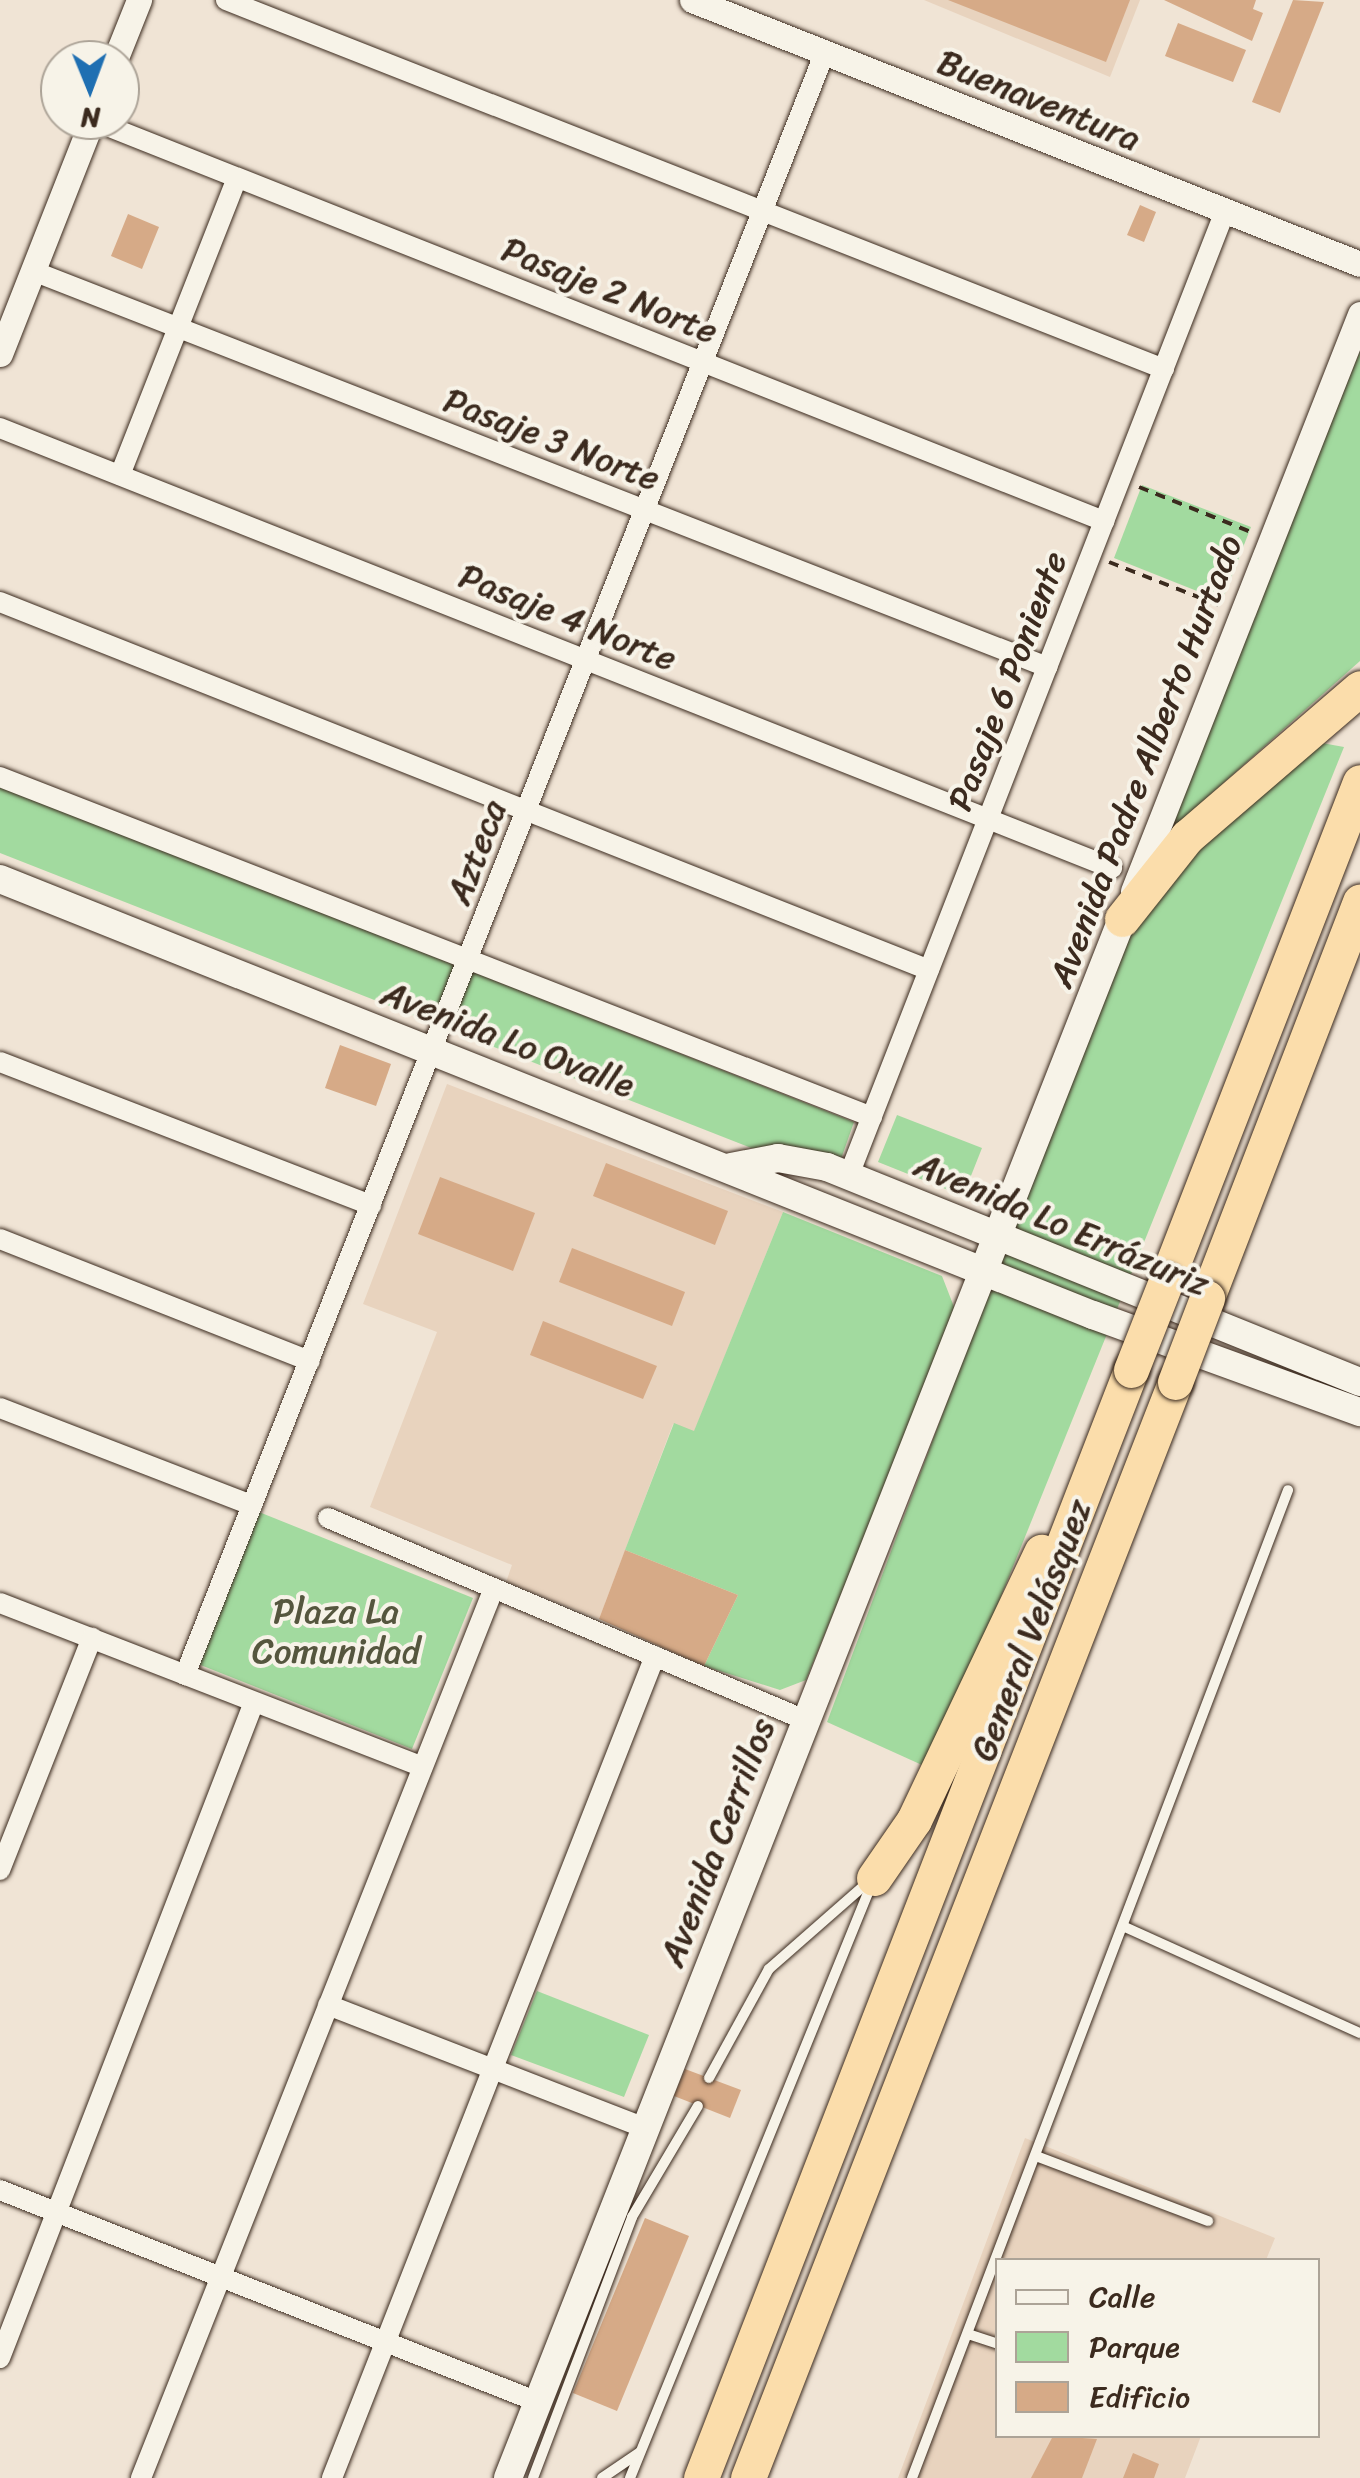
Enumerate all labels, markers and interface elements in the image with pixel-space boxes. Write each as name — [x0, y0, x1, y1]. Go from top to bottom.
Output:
north arrow — [40, 40, 140, 140]
street label: Buenaventura — [932, 40, 1146, 160]
text: N — [80, 94, 101, 143]
street label: Pasaje 2 Norte — [496, 228, 724, 352]
street label: Pasaje 3 Norte — [438, 379, 666, 499]
street label: Avenida Padre Alberto Hurtado — [1039, 528, 1251, 994]
street label: Pasaje 6 Poniente — [938, 545, 1076, 817]
street label: Pasaje 4 Norte — [453, 554, 683, 680]
street label: Azteca — [437, 794, 515, 910]
street label: Avenida Lo Ovalle — [375, 971, 641, 1107]
street label: Avenida Lo Errázuriz — [909, 1143, 1215, 1305]
street label: General Velásquez — [962, 1493, 1100, 1767]
park label: Plaza La Comunidad — [252, 1590, 420, 1672]
street label: Avenida Cerrillos — [650, 1712, 784, 1972]
legend — [995, 2258, 1320, 2438]
text: Calle — [1089, 2270, 1155, 2324]
text: Parque — [1089, 2320, 1180, 2374]
text: Edificio — [1089, 2370, 1190, 2424]

